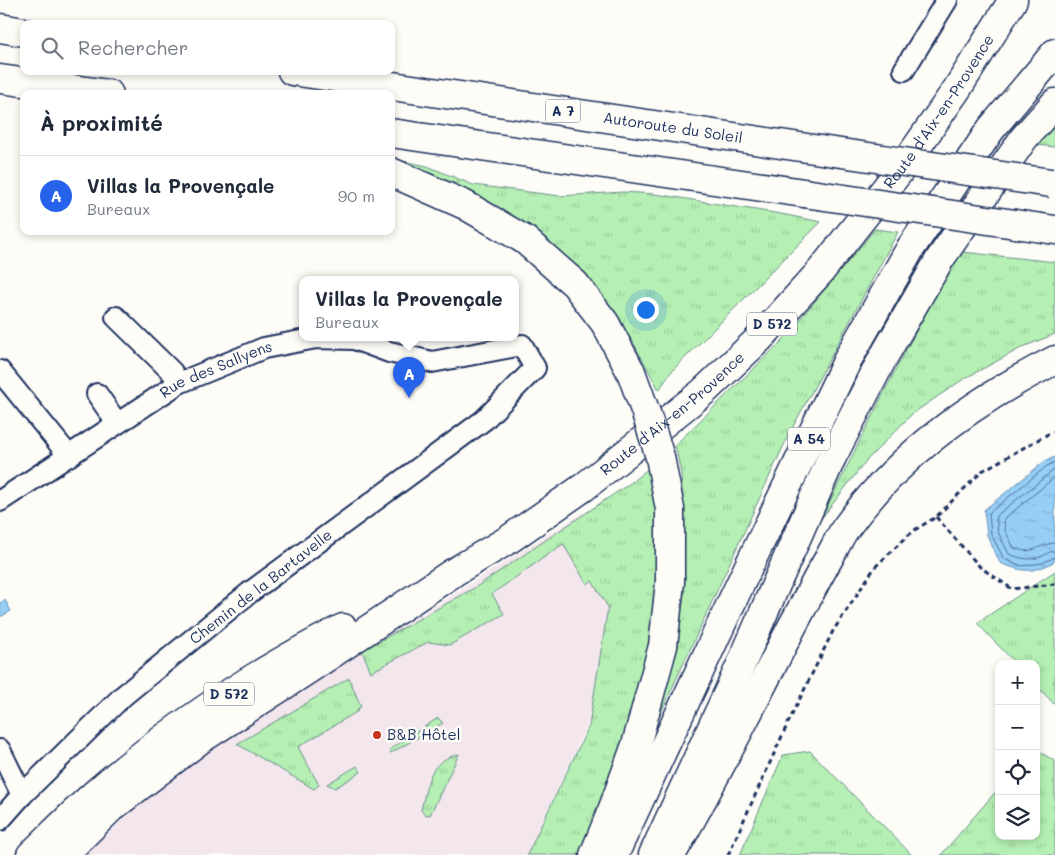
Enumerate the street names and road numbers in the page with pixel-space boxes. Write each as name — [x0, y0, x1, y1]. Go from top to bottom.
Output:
street label: Route d'Aix-en-Provence — [879, 30, 998, 192]
road number: A 7 — [546, 100, 580, 122]
street label: Autoroute du Soleil — [602, 107, 744, 147]
road number: D 572 — [747, 312, 797, 336]
street label: Rue des Sallyens — [156, 336, 274, 402]
street label: Route d'Aix-en-Provence — [596, 347, 748, 479]
road number: A 54 — [788, 428, 830, 450]
street label: Chemin de la Bartavelle — [185, 524, 336, 648]
road number: D 572 — [204, 682, 254, 706]

